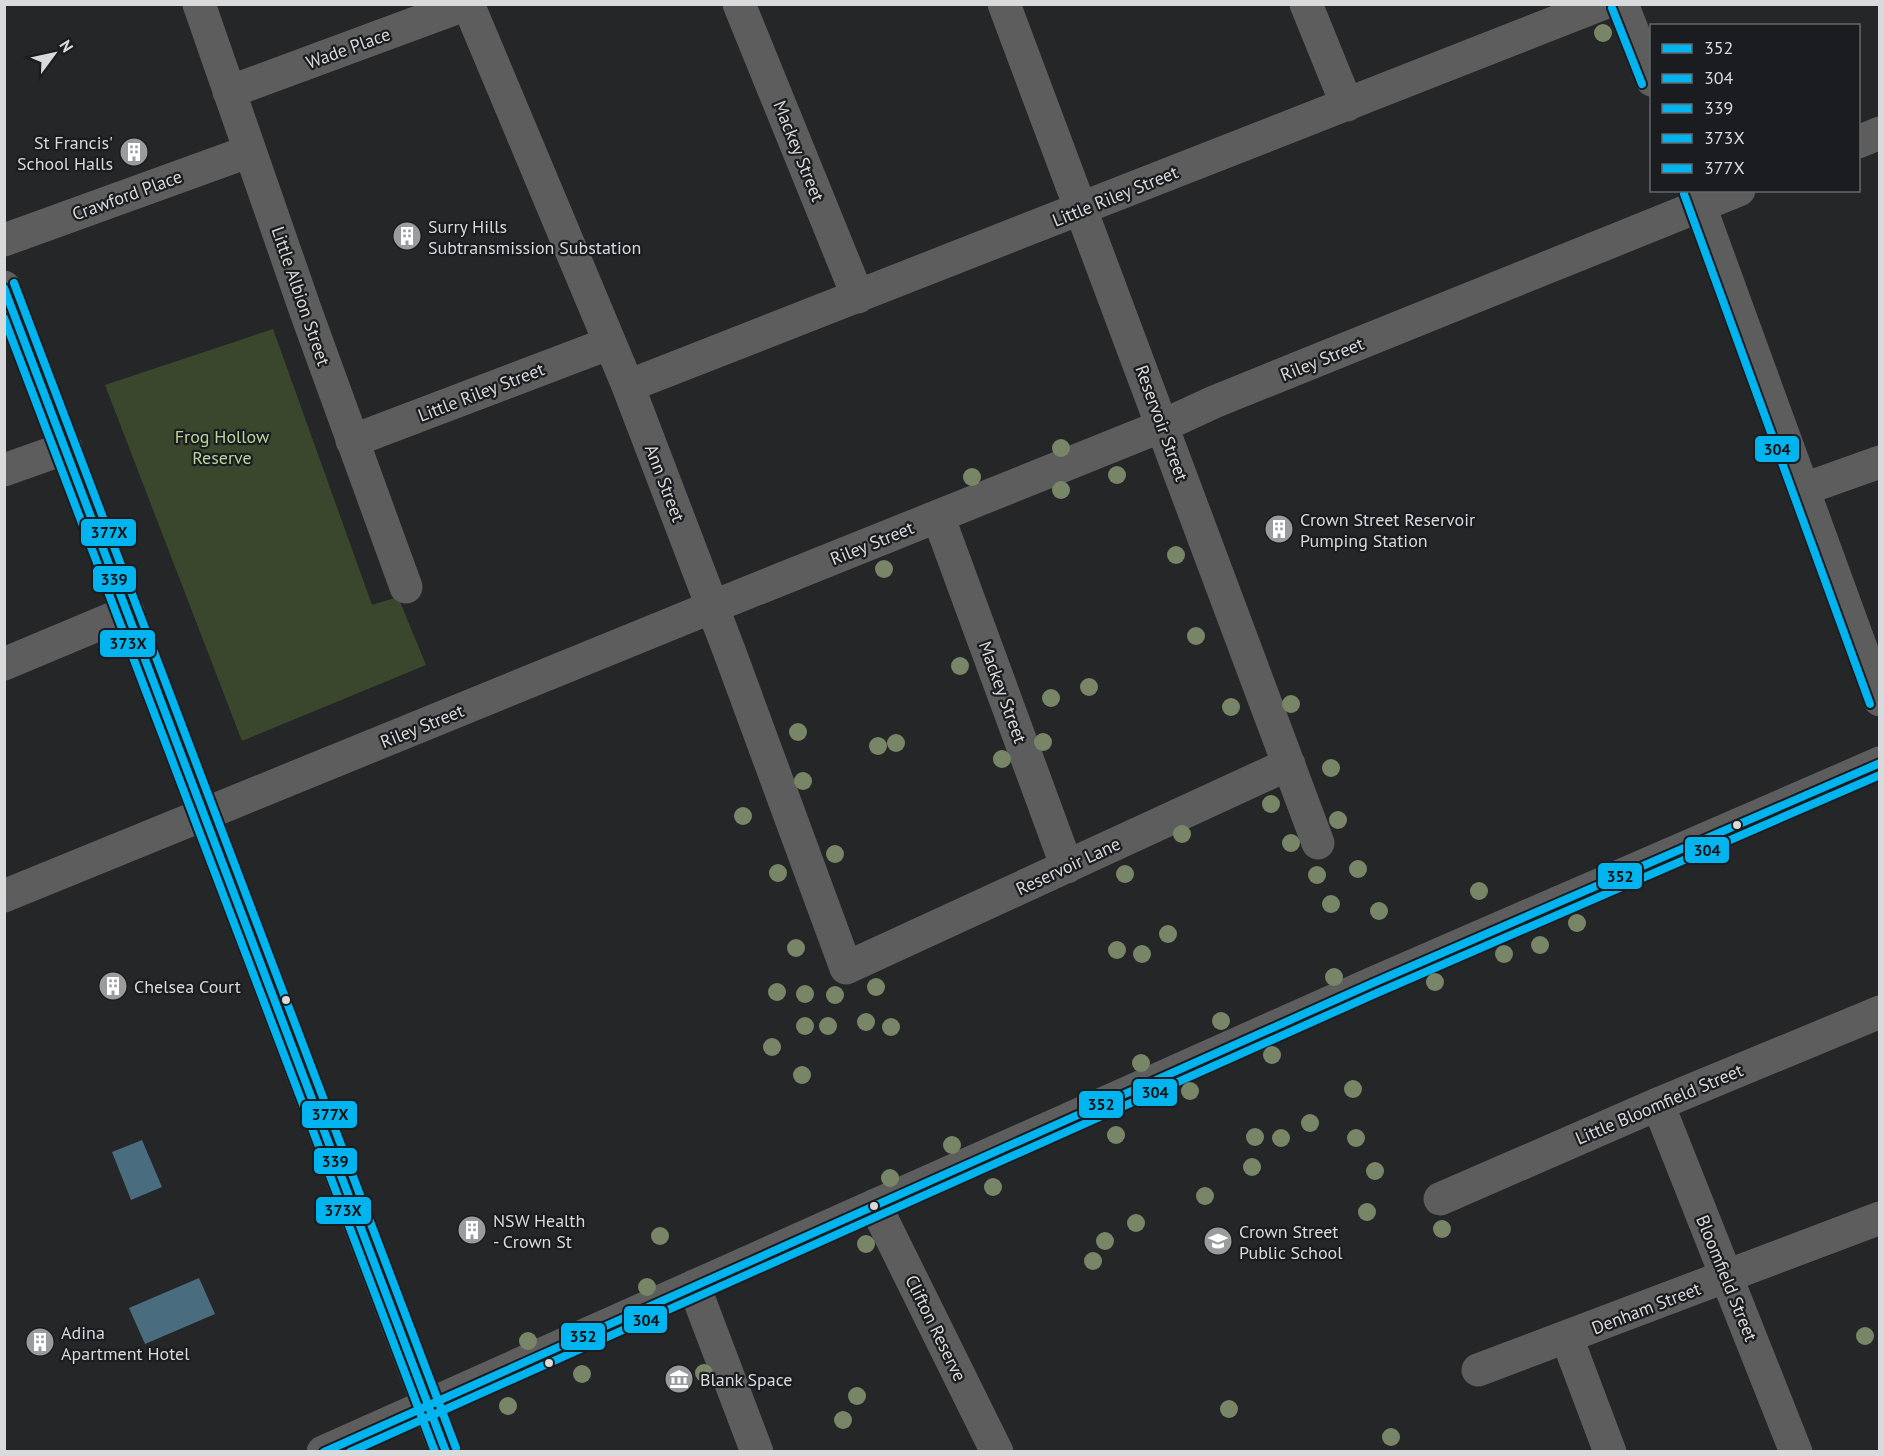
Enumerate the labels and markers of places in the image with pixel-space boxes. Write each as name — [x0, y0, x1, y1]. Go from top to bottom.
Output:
place label: St Francis' School Halls — [17, 131, 113, 175]
building icon: St Francis' School Halls — [118, 136, 150, 168]
place label: Surry Hills Subtransmission Substation — [428, 215, 641, 259]
building icon: Surry Hills Subtransmission Substation — [391, 220, 423, 252]
place label: Crown Street Reservoir Pumping Station — [1300, 508, 1475, 552]
building icon: Crown Street Reservoir Pumping Station — [1263, 513, 1295, 545]
unlabelled marker — [1731, 819, 1743, 831]
building icon: Chelsea Court — [97, 970, 129, 1002]
place label: Chelsea Court — [134, 975, 241, 998]
unlabelled marker — [280, 994, 292, 1006]
unlabelled marker — [868, 1200, 880, 1212]
place label: NSW Health - Crown St — [493, 1209, 585, 1253]
building icon: NSW Health - Crown St — [456, 1214, 488, 1246]
place label: Crown Street Public School — [1239, 1220, 1343, 1264]
school or university icon: Crown Street Public School — [1202, 1225, 1234, 1257]
place label: Adina Apartment Hotel — [61, 1321, 190, 1365]
building icon: Adina Apartment Hotel — [24, 1326, 56, 1358]
unlabelled marker — [543, 1357, 555, 1369]
museum icon: Blank Space — [663, 1363, 695, 1395]
place label: Blank Space — [700, 1368, 793, 1391]

